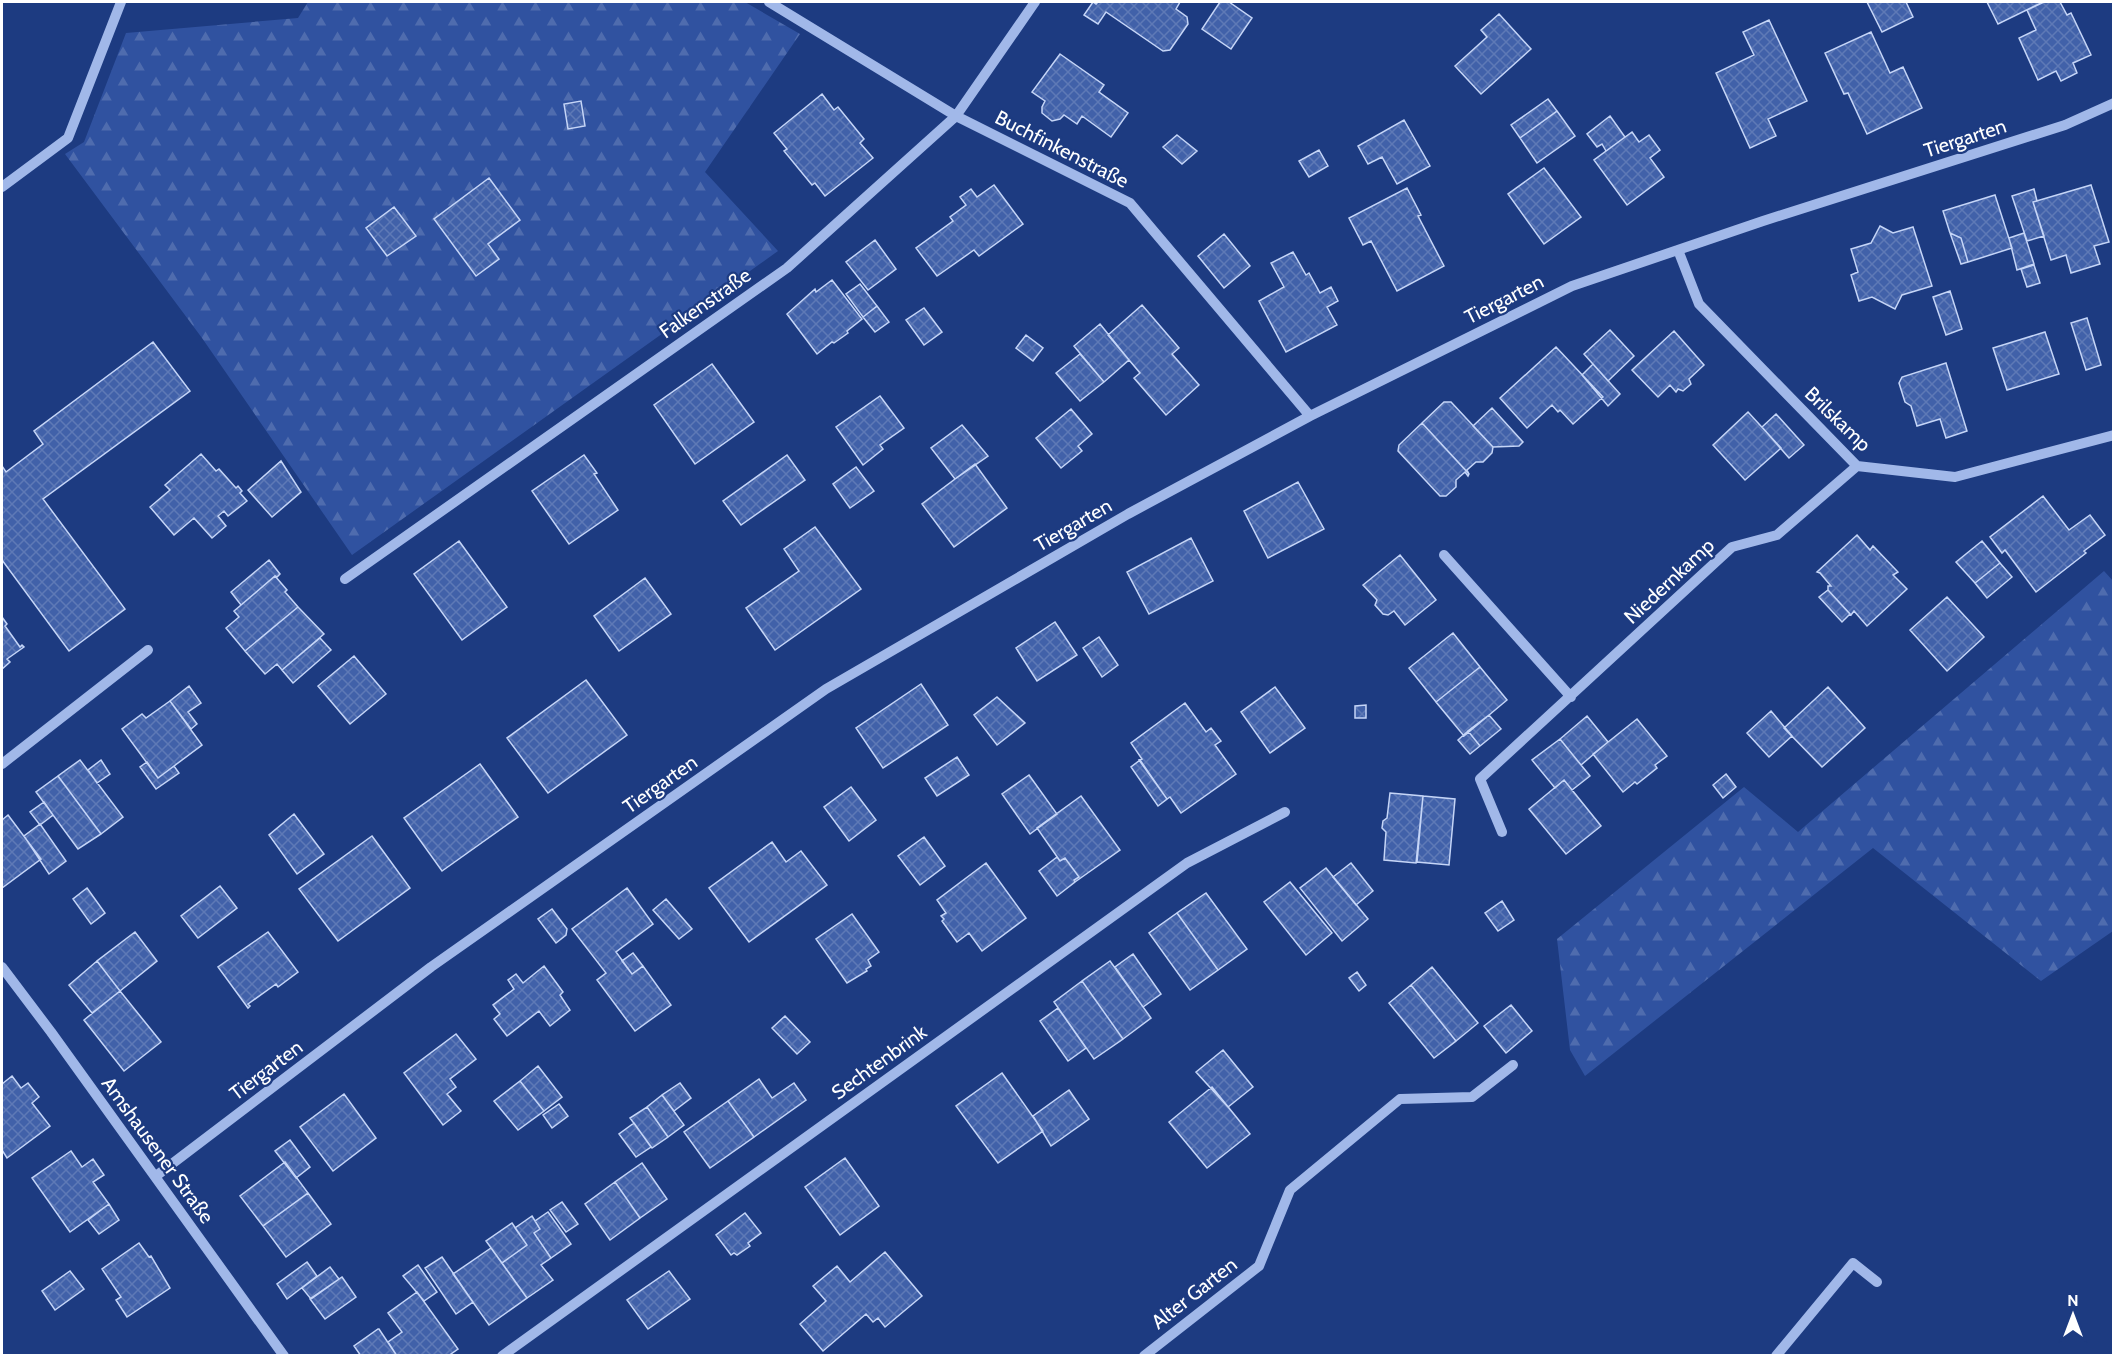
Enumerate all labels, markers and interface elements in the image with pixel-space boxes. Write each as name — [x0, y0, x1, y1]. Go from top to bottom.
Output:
street label: Buchfinkenstraße — [991, 105, 1133, 193]
street label: Tiergarten — [1921, 113, 2009, 163]
street label: Falkenstraße — [655, 263, 755, 343]
street label: Tiergarten — [1461, 269, 1547, 329]
street label: Brilskamp — [1800, 382, 1876, 456]
street label: Tiergarten — [1030, 493, 1116, 557]
street label: Niedernkamp — [1619, 533, 1719, 629]
street label: Tiergarten — [618, 750, 702, 818]
street label: Sechtenbrink — [827, 1019, 931, 1104]
street label: Tiergarten — [225, 1035, 307, 1105]
street label: Amshausener Straße — [97, 1072, 219, 1228]
street label: Alter Garten — [1146, 1252, 1242, 1334]
north arrow — [2043, 1285, 2103, 1345]
text: N — [2067, 1291, 2079, 1310]

